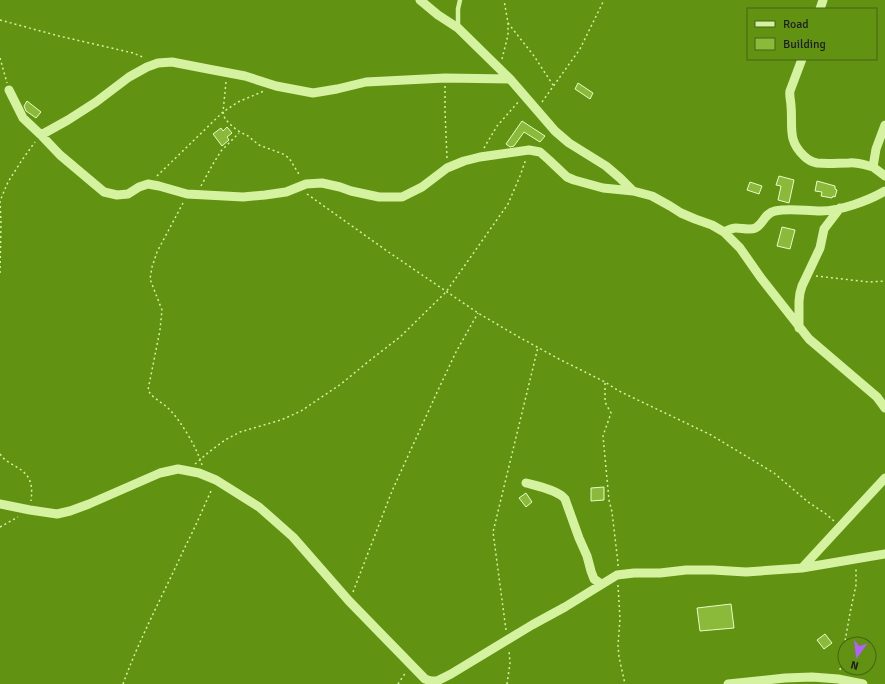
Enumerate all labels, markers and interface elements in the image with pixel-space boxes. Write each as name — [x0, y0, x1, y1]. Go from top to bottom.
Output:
legend — [747, 8, 877, 60]
text: Road — [783, 17, 809, 32]
text: Building — [783, 37, 826, 52]
north arrow — [837, 636, 877, 676]
text: N — [849, 658, 860, 672]

